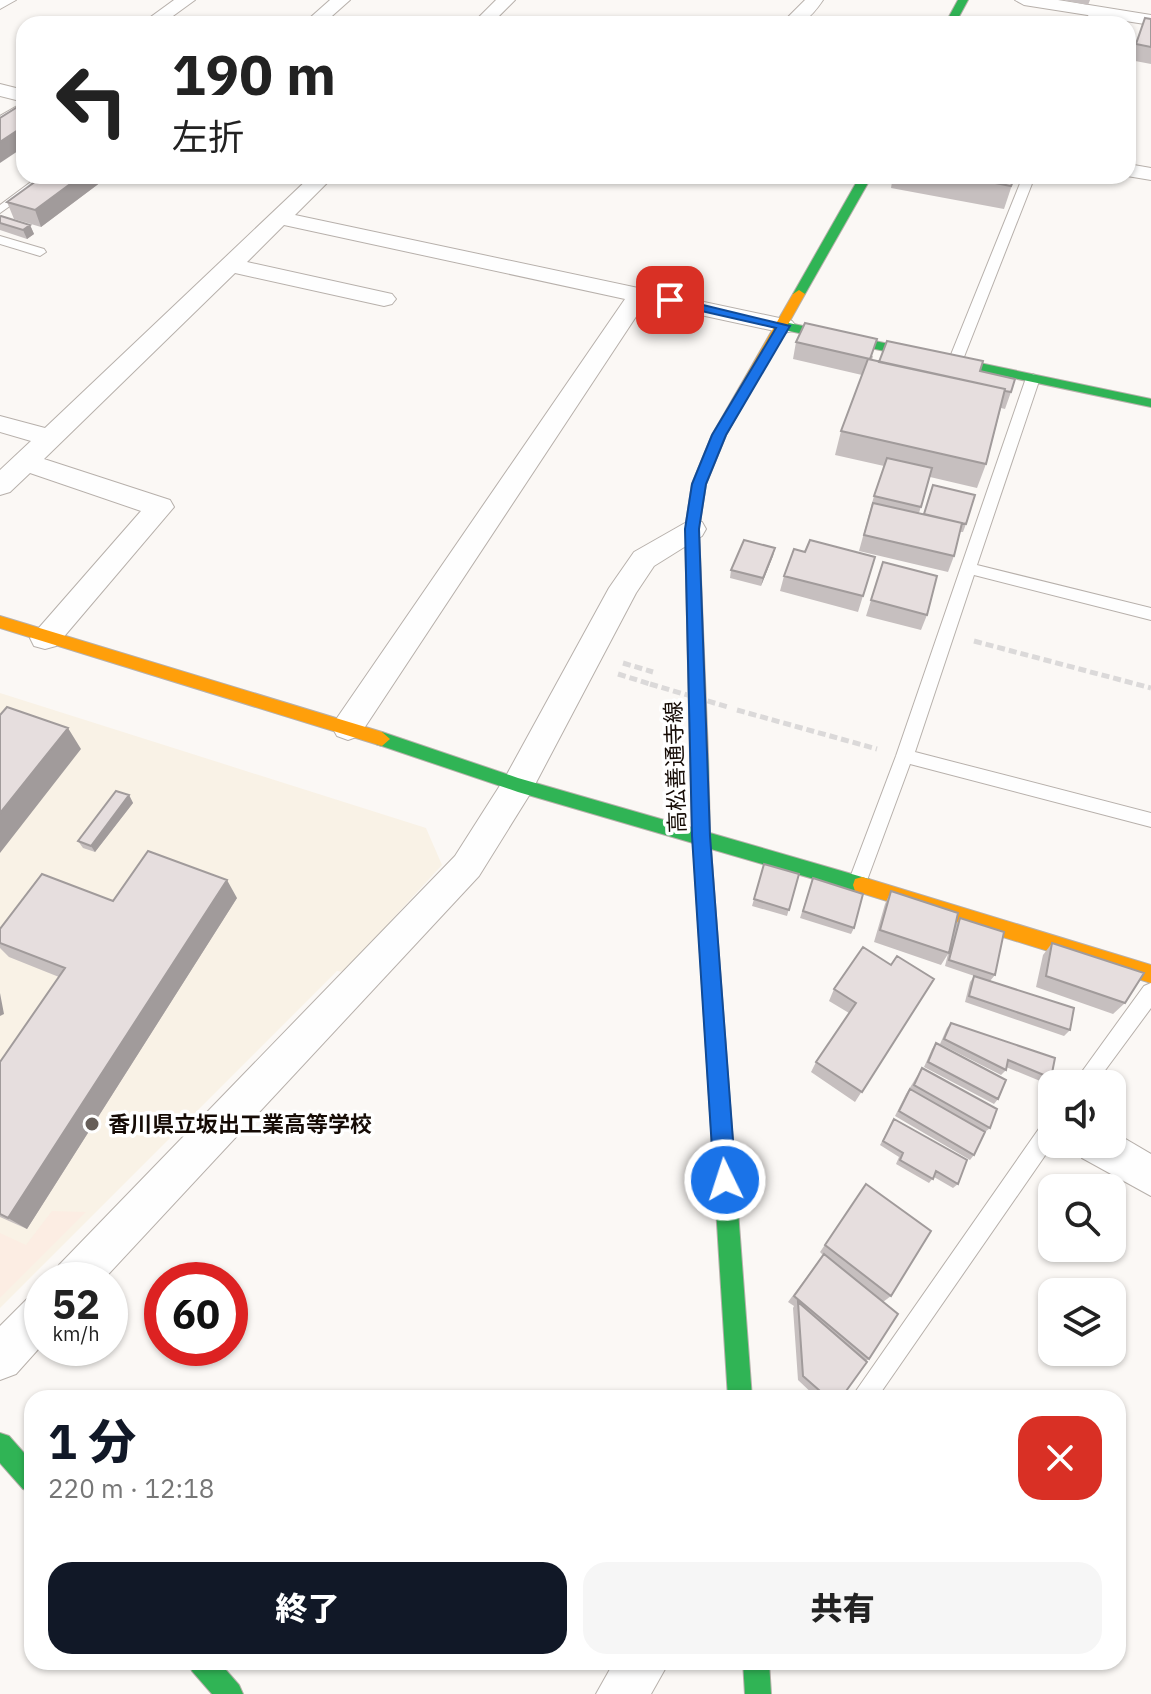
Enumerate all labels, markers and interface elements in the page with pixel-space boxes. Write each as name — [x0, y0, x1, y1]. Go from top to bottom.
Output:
text: 190 m — [172, 38, 336, 110]
icon: left — [40, 48, 144, 152]
text: 左折 — [172, 113, 244, 160]
pin — [636, 266, 704, 334]
icon: arrive — [648, 278, 692, 322]
street label: 高松善通寺線 — [658, 701, 691, 833]
map controls — [1038, 1070, 1126, 1366]
button: sound — [1038, 1070, 1126, 1158]
place label: 香川県立坂出工業高等学校 — [108, 1109, 372, 1138]
marker: 香川県立坂出工業高等学校 — [83, 1115, 101, 1133]
position arrow — [683, 1138, 767, 1222]
button: search — [1038, 1174, 1126, 1262]
speed limit sign: 60 — [144, 1262, 248, 1366]
text: 52 — [52, 1278, 100, 1330]
button: layers — [1038, 1278, 1126, 1366]
text: km/h — [52, 1320, 100, 1347]
text: 1 分 — [48, 1410, 136, 1472]
button: close — [1018, 1416, 1102, 1500]
text: 220 m · 12:18 — [48, 1471, 214, 1505]
button: 終了 — [48, 1562, 567, 1654]
button: 共有 — [583, 1562, 1102, 1654]

